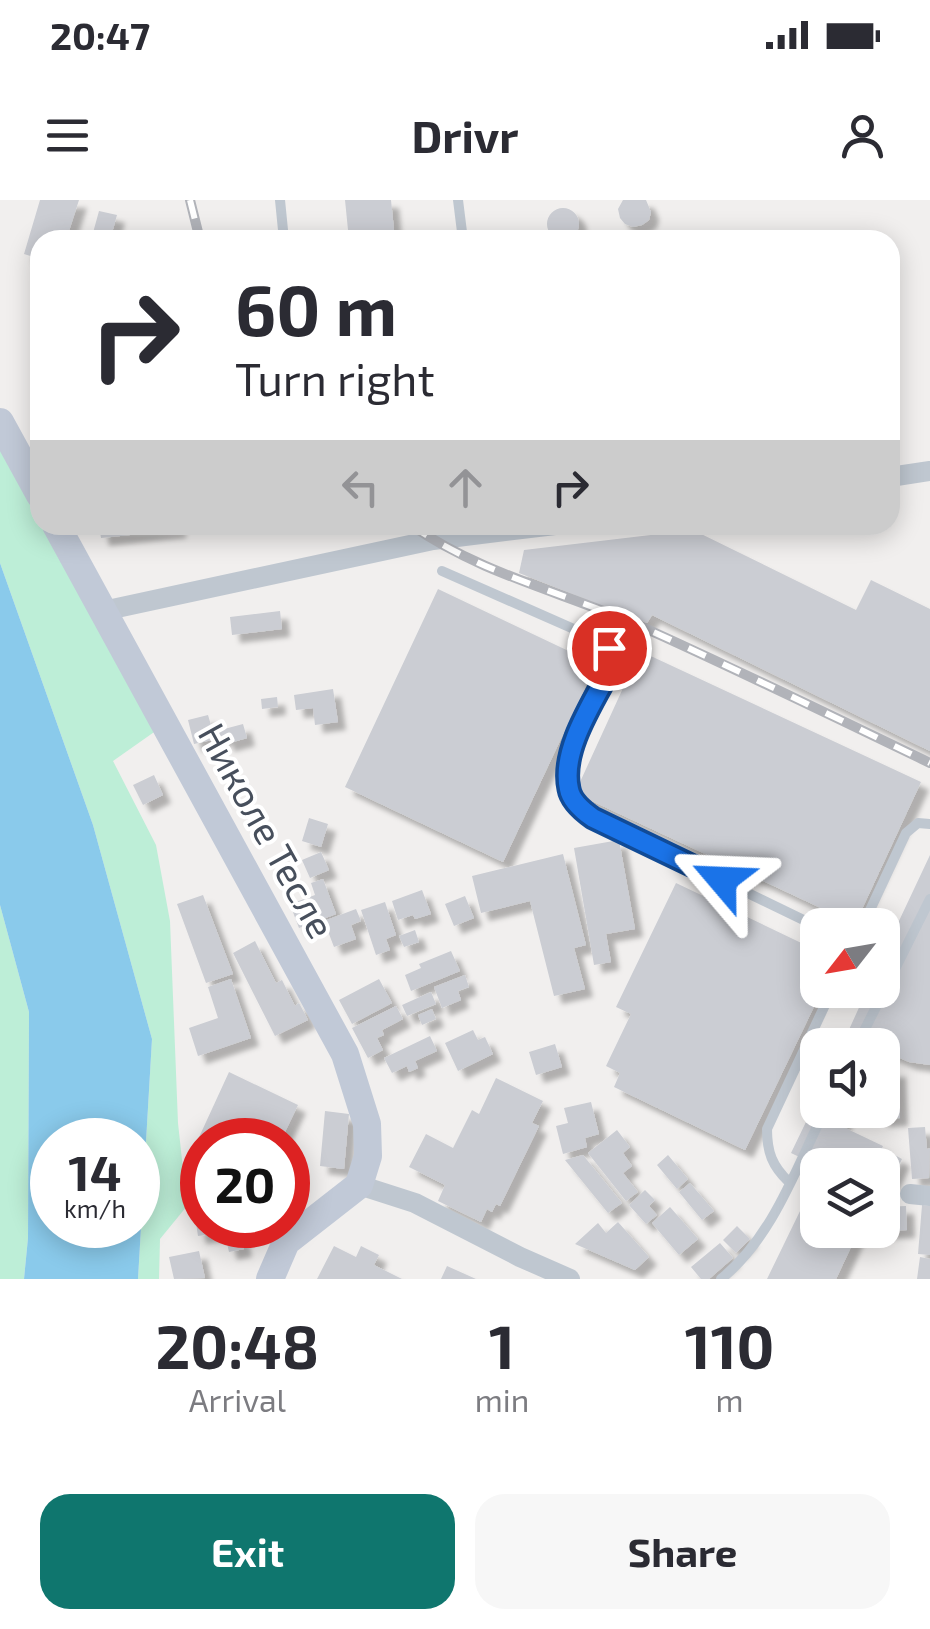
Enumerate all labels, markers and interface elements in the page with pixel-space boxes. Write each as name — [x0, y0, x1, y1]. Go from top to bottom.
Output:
text: 20:47 — [50, 12, 150, 58]
icon: menu — [40, 108, 95, 163]
text: Drivr — [411, 108, 519, 162]
icon: person — [835, 108, 890, 163]
text: 60 m — [235, 266, 397, 350]
icon: right — [70, 270, 200, 400]
text: Turn right — [235, 351, 435, 405]
icon: left — [333, 460, 388, 515]
icon: ahead — [438, 460, 493, 515]
icon: right — [543, 460, 598, 515]
pin — [567, 606, 652, 691]
icon: arrive — [582, 621, 637, 676]
street label: Николе Тесле — [190, 715, 346, 946]
position arrow — [670, 828, 774, 932]
north arrow — [800, 908, 900, 1008]
map controls — [800, 908, 900, 1248]
button: sound — [800, 1028, 900, 1128]
speed limit sign: 20 — [180, 1118, 310, 1248]
text: 14 — [68, 1141, 122, 1201]
button: layers — [800, 1148, 900, 1248]
text: km/h — [64, 1193, 126, 1223]
text: 20:48 — [155, 1309, 319, 1381]
text: 1 — [489, 1309, 515, 1381]
text: 110 — [685, 1309, 774, 1381]
text: Arrival — [189, 1380, 286, 1418]
text: min — [475, 1380, 529, 1418]
text: m — [716, 1380, 744, 1418]
button: Exit — [40, 1494, 455, 1609]
button: Share — [475, 1494, 890, 1609]

